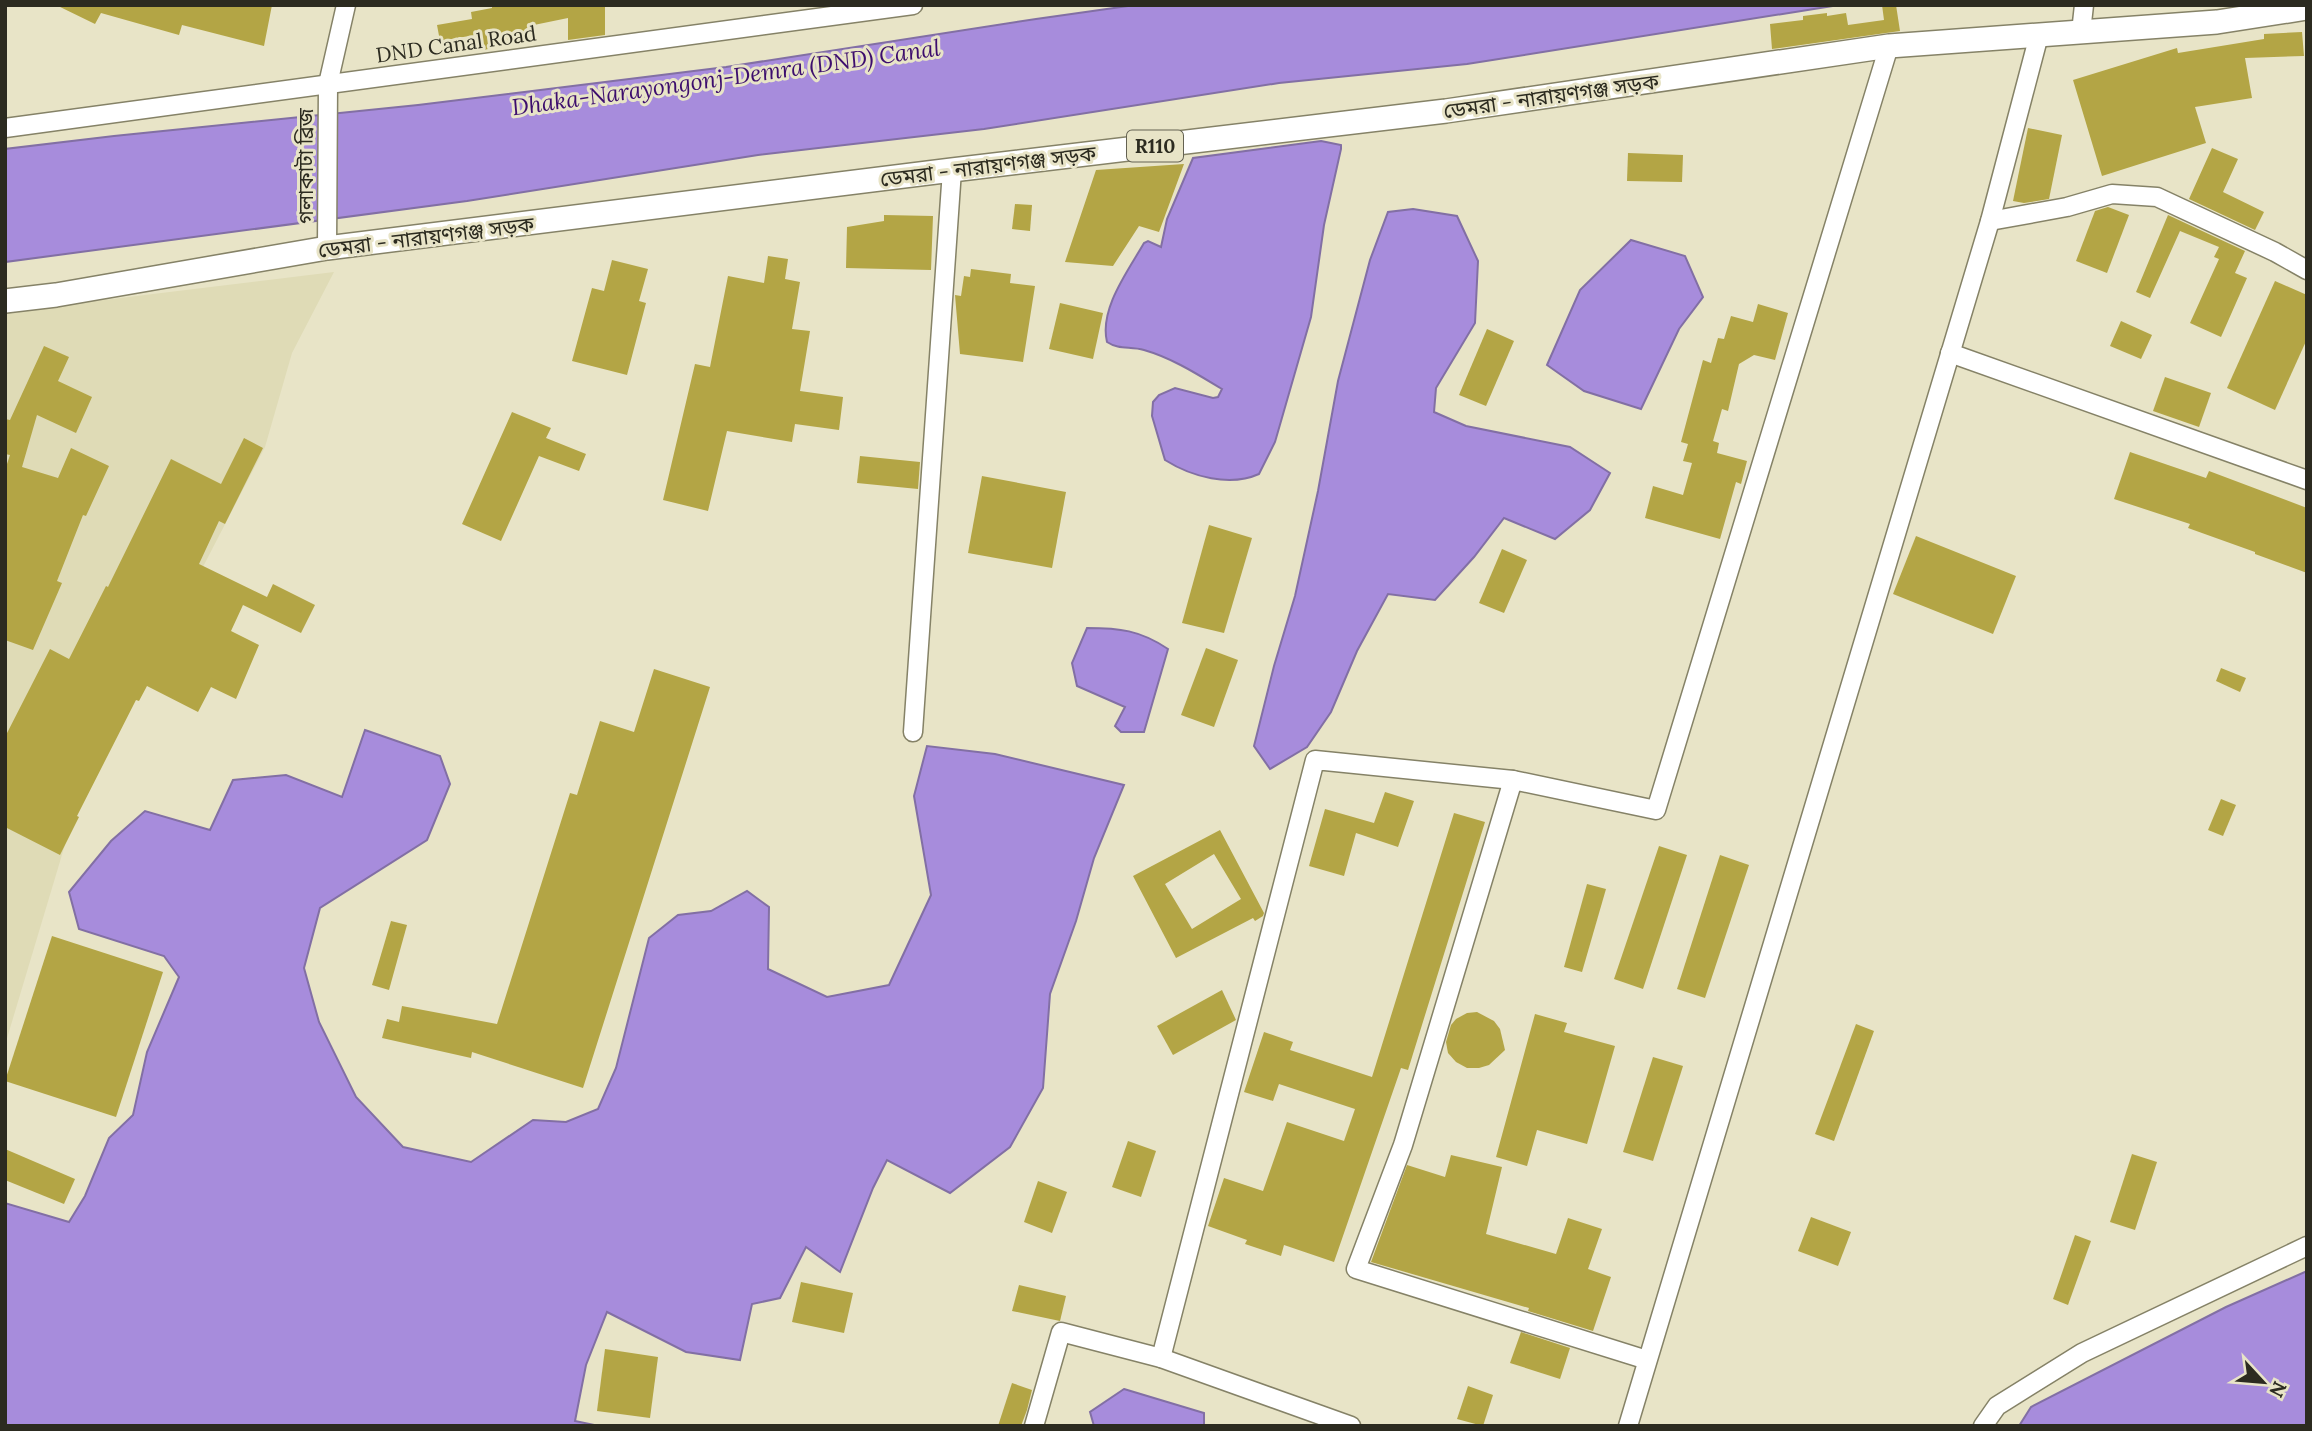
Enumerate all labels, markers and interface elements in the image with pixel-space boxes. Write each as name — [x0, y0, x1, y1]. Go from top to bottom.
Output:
street label: DND Canal Road — [374, 19, 538, 69]
water label: Dhaka-Narayongonj-Demra (DND) Canal — [510, 32, 943, 122]
street label: ডেমরা - নারায়ণগঞ্জ সড়ক — [1441, 67, 1662, 124]
street label: গলাকাটা ব্রিজ — [292, 107, 319, 224]
road number: R110 — [1127, 130, 1183, 162]
street label: ডেমরা - নারায়ণগঞ্জ সড়ক — [878, 139, 1099, 193]
street label: ডেমরা - নারায়ণগঞ্জ সড়ক — [316, 210, 537, 264]
north arrow — [2228, 1347, 2298, 1417]
text: N — [2264, 1378, 2292, 1402]

